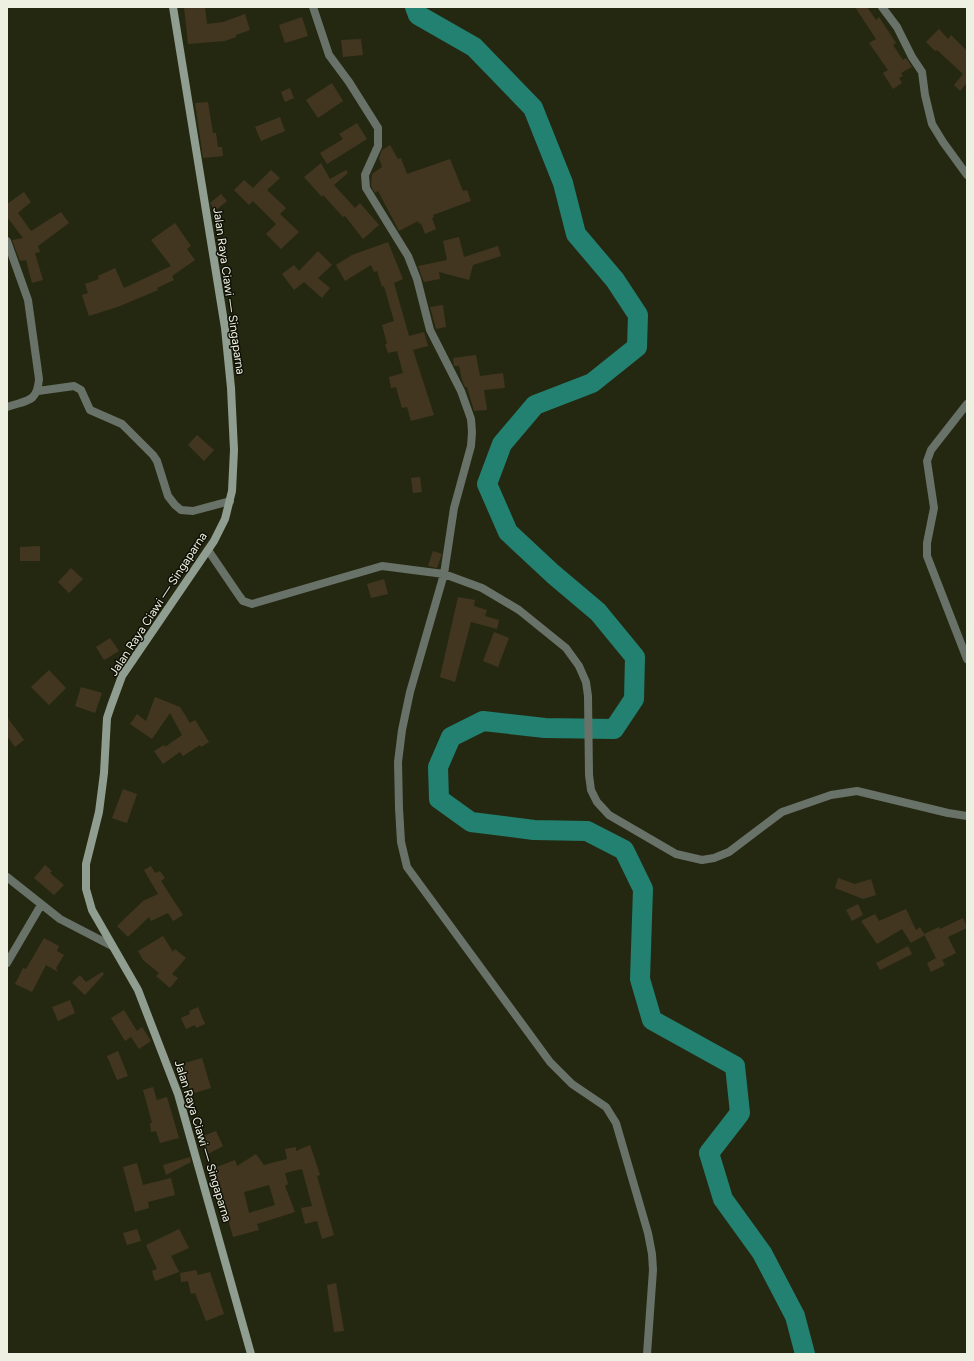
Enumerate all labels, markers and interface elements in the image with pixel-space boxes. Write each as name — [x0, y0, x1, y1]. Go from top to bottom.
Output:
street label: Jalan Raya Ciawi — Singaparna — [210, 207, 248, 375]
street label: Jalan Raya Ciawi — Singaparna — [106, 530, 210, 678]
street label: Jalan Raya Ciawi — Singaparna — [172, 1058, 234, 1224]

